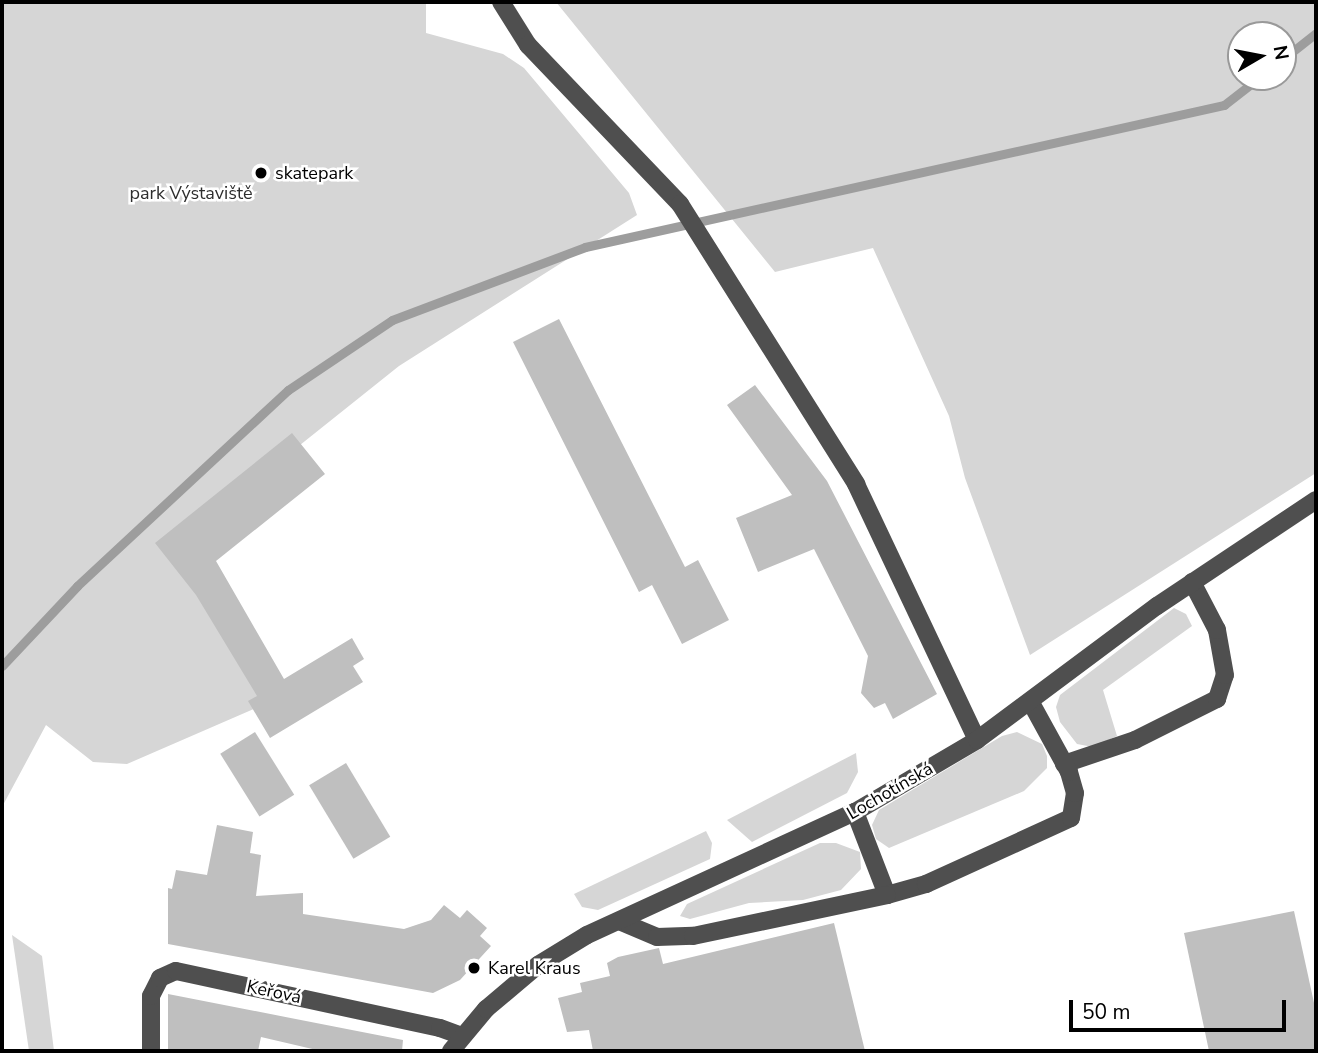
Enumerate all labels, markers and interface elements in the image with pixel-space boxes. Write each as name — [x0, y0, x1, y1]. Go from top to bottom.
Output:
north arrow — [1227, 21, 1297, 91]
text: N — [1267, 43, 1295, 62]
place label: skatepark — [275, 162, 353, 184]
marker: skatepark — [253, 165, 269, 181]
park label: park Výstaviště — [129, 182, 253, 204]
street label: Lochotínská — [843, 758, 937, 824]
place label: Karel Kraus — [488, 957, 581, 979]
marker: Karel Kraus — [466, 960, 482, 976]
street label: Keřová — [245, 976, 303, 1008]
scale bar — [1073, 986, 1290, 1030]
text: 50 m — [1082, 998, 1131, 1026]

